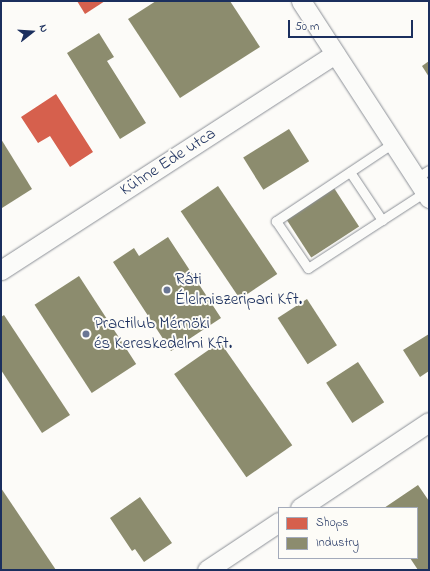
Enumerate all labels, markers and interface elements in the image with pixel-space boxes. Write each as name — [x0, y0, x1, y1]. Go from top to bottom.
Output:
north arrow — [12, 12, 52, 52]
scale bar — [290, 12, 415, 38]
text: 50 m — [295, 18, 319, 36]
text: N — [35, 23, 52, 34]
street label: Kühne Ede utca — [116, 123, 220, 201]
place label: Ráti Élelmiszeripari Kft. — [175, 270, 302, 310]
marker: Ráti Élelmiszeripari Kft. — [162, 285, 172, 295]
place label: Practilub Mérnöki és Kereskedelmi Kft. — [94, 314, 232, 354]
marker: Practilub Mérnöki és Kereskedelmi Kft. — [81, 329, 91, 339]
legend — [278, 507, 418, 559]
text: Shops — [316, 514, 348, 532]
text: Industry — [316, 534, 359, 552]

